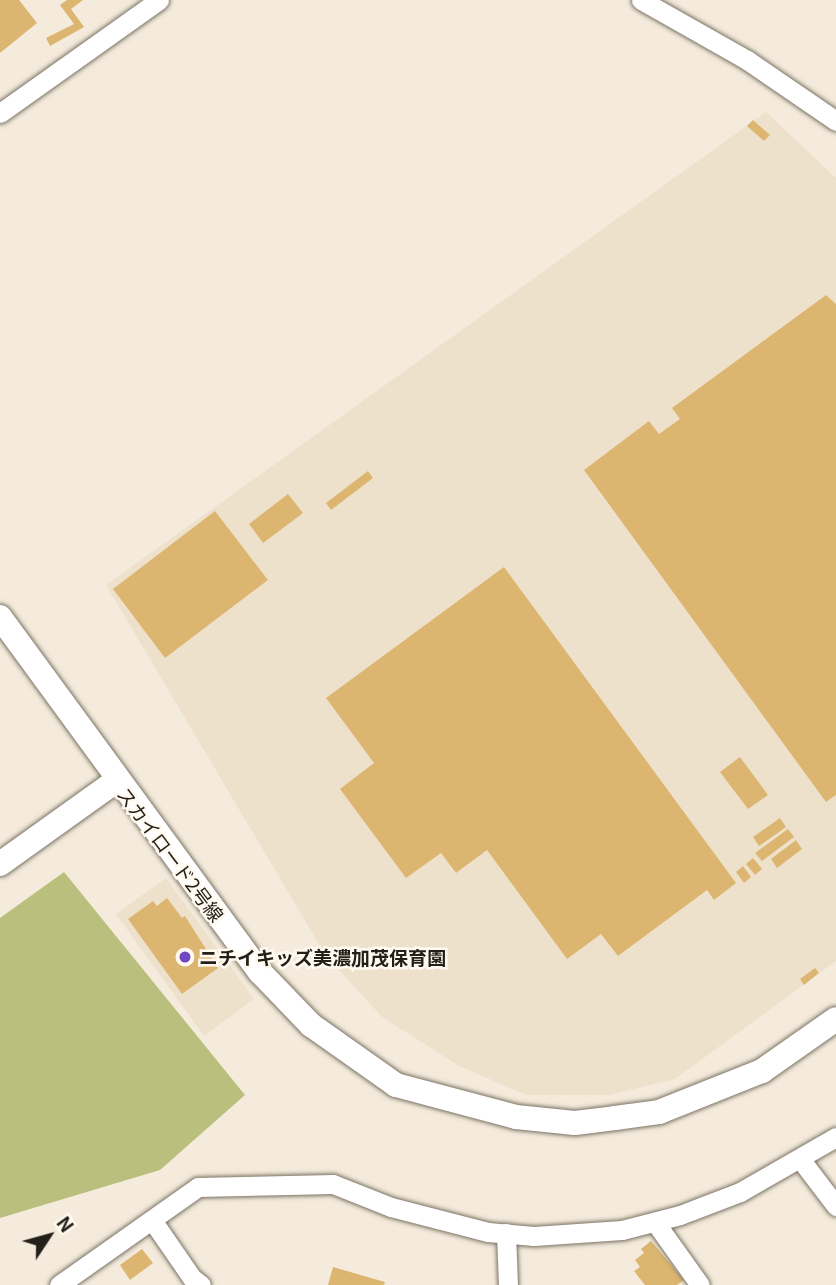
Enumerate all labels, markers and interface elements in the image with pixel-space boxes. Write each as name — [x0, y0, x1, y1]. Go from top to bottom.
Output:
street label: スカイロード2号線 — [113, 782, 229, 926]
place label: ニチイキッズ美濃加茂保育園 — [199, 946, 446, 968]
marker: ニチイキッズ美濃加茂保育園 — [177, 949, 193, 965]
north arrow — [14, 1201, 84, 1271]
text: N — [51, 1210, 81, 1237]

